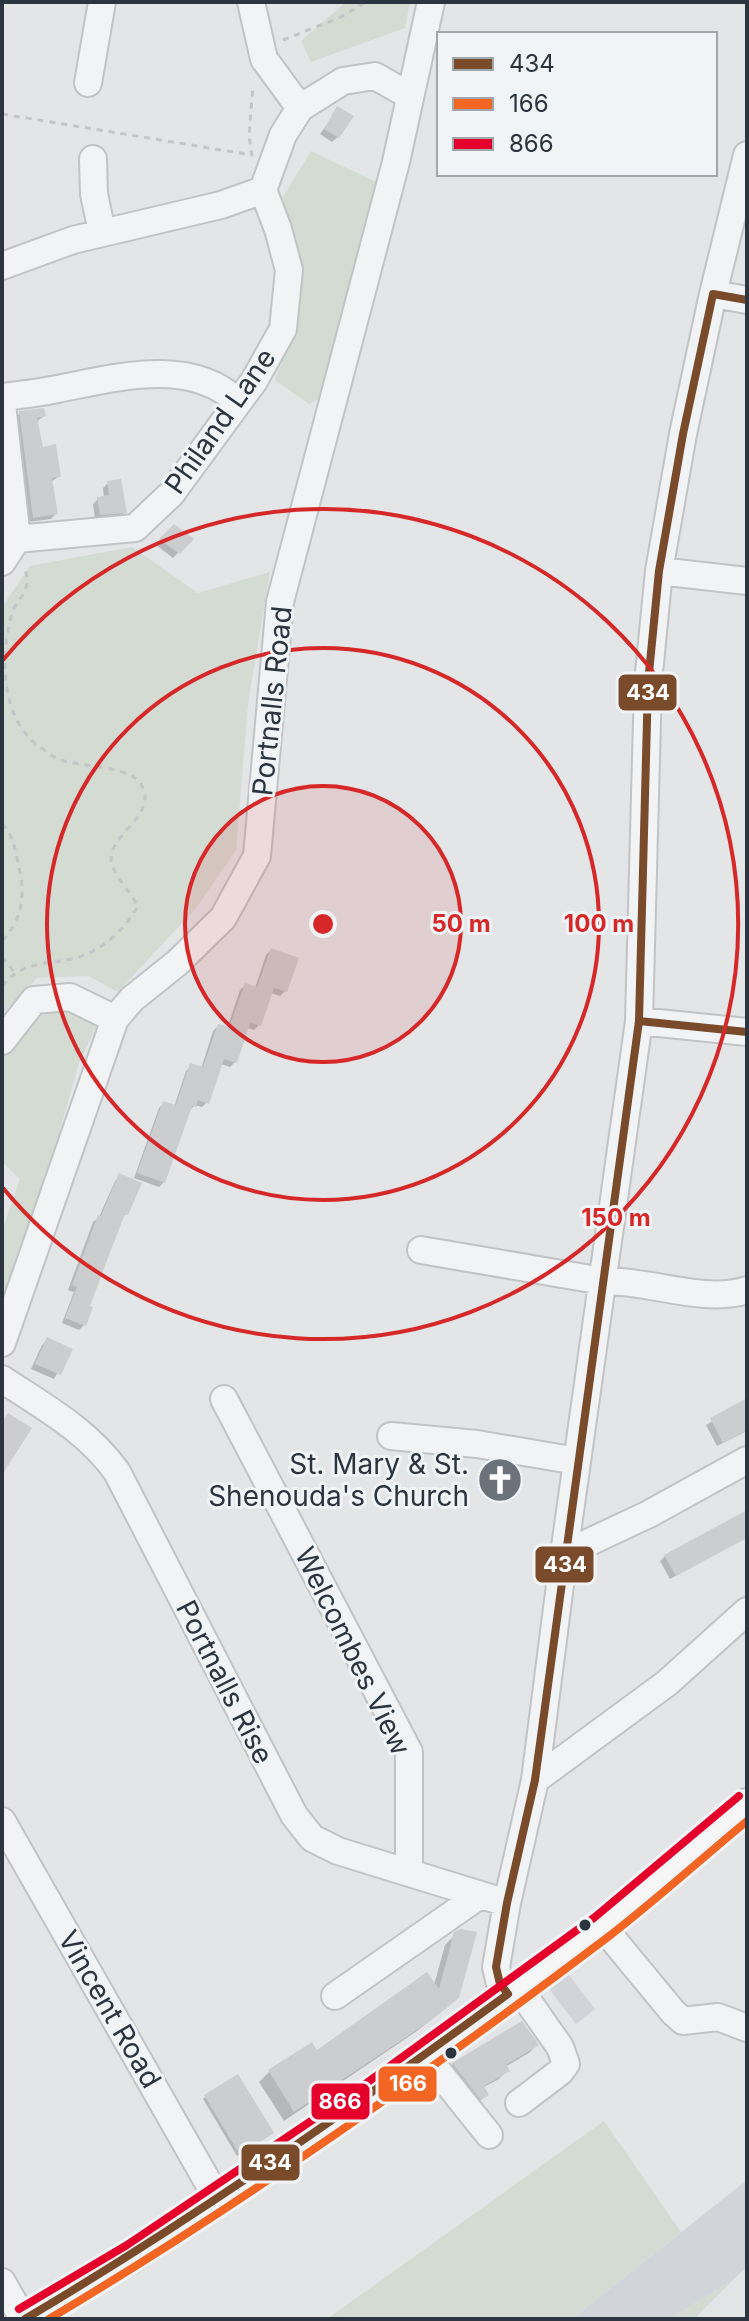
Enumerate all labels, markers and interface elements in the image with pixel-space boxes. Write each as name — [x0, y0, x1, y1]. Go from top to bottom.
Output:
legend — [437, 32, 717, 176]
text: 434 — [509, 49, 555, 78]
text: 166 — [509, 89, 549, 118]
text: 866 — [509, 129, 554, 158]
street label: Philand Lane — [157, 342, 283, 500]
street label: Portnalls Road — [245, 604, 299, 798]
line badge: 434 — [617, 673, 678, 712]
text: 434 — [626, 679, 670, 705]
text: 50 m — [431, 909, 491, 938]
text: 100 m — [564, 909, 634, 938]
centre of rings — [309, 910, 337, 938]
text: 150 m — [581, 1203, 651, 1232]
place label: St. Mary & St. Shenouda's Church — [208, 1447, 469, 1513]
church icon: St. Mary & St. Shenouda's Church — [476, 1456, 524, 1504]
street label: Welcombes View — [288, 1541, 418, 1761]
line badge: 434 — [534, 1545, 595, 1584]
text: 434 — [543, 1551, 587, 1577]
street label: Portnalls Rise — [169, 1595, 281, 1769]
unlabelled marker — [577, 1917, 593, 1933]
street label: Vincent Road — [51, 1924, 169, 2094]
unlabelled marker — [443, 2045, 459, 2061]
line badge: 166 — [377, 2065, 438, 2103]
text: 166 — [389, 2070, 427, 2096]
line badge: 866 — [310, 2082, 371, 2121]
text: 866 — [319, 2088, 361, 2114]
line badge: 434 — [240, 2143, 301, 2182]
text: 434 — [248, 2149, 292, 2175]

